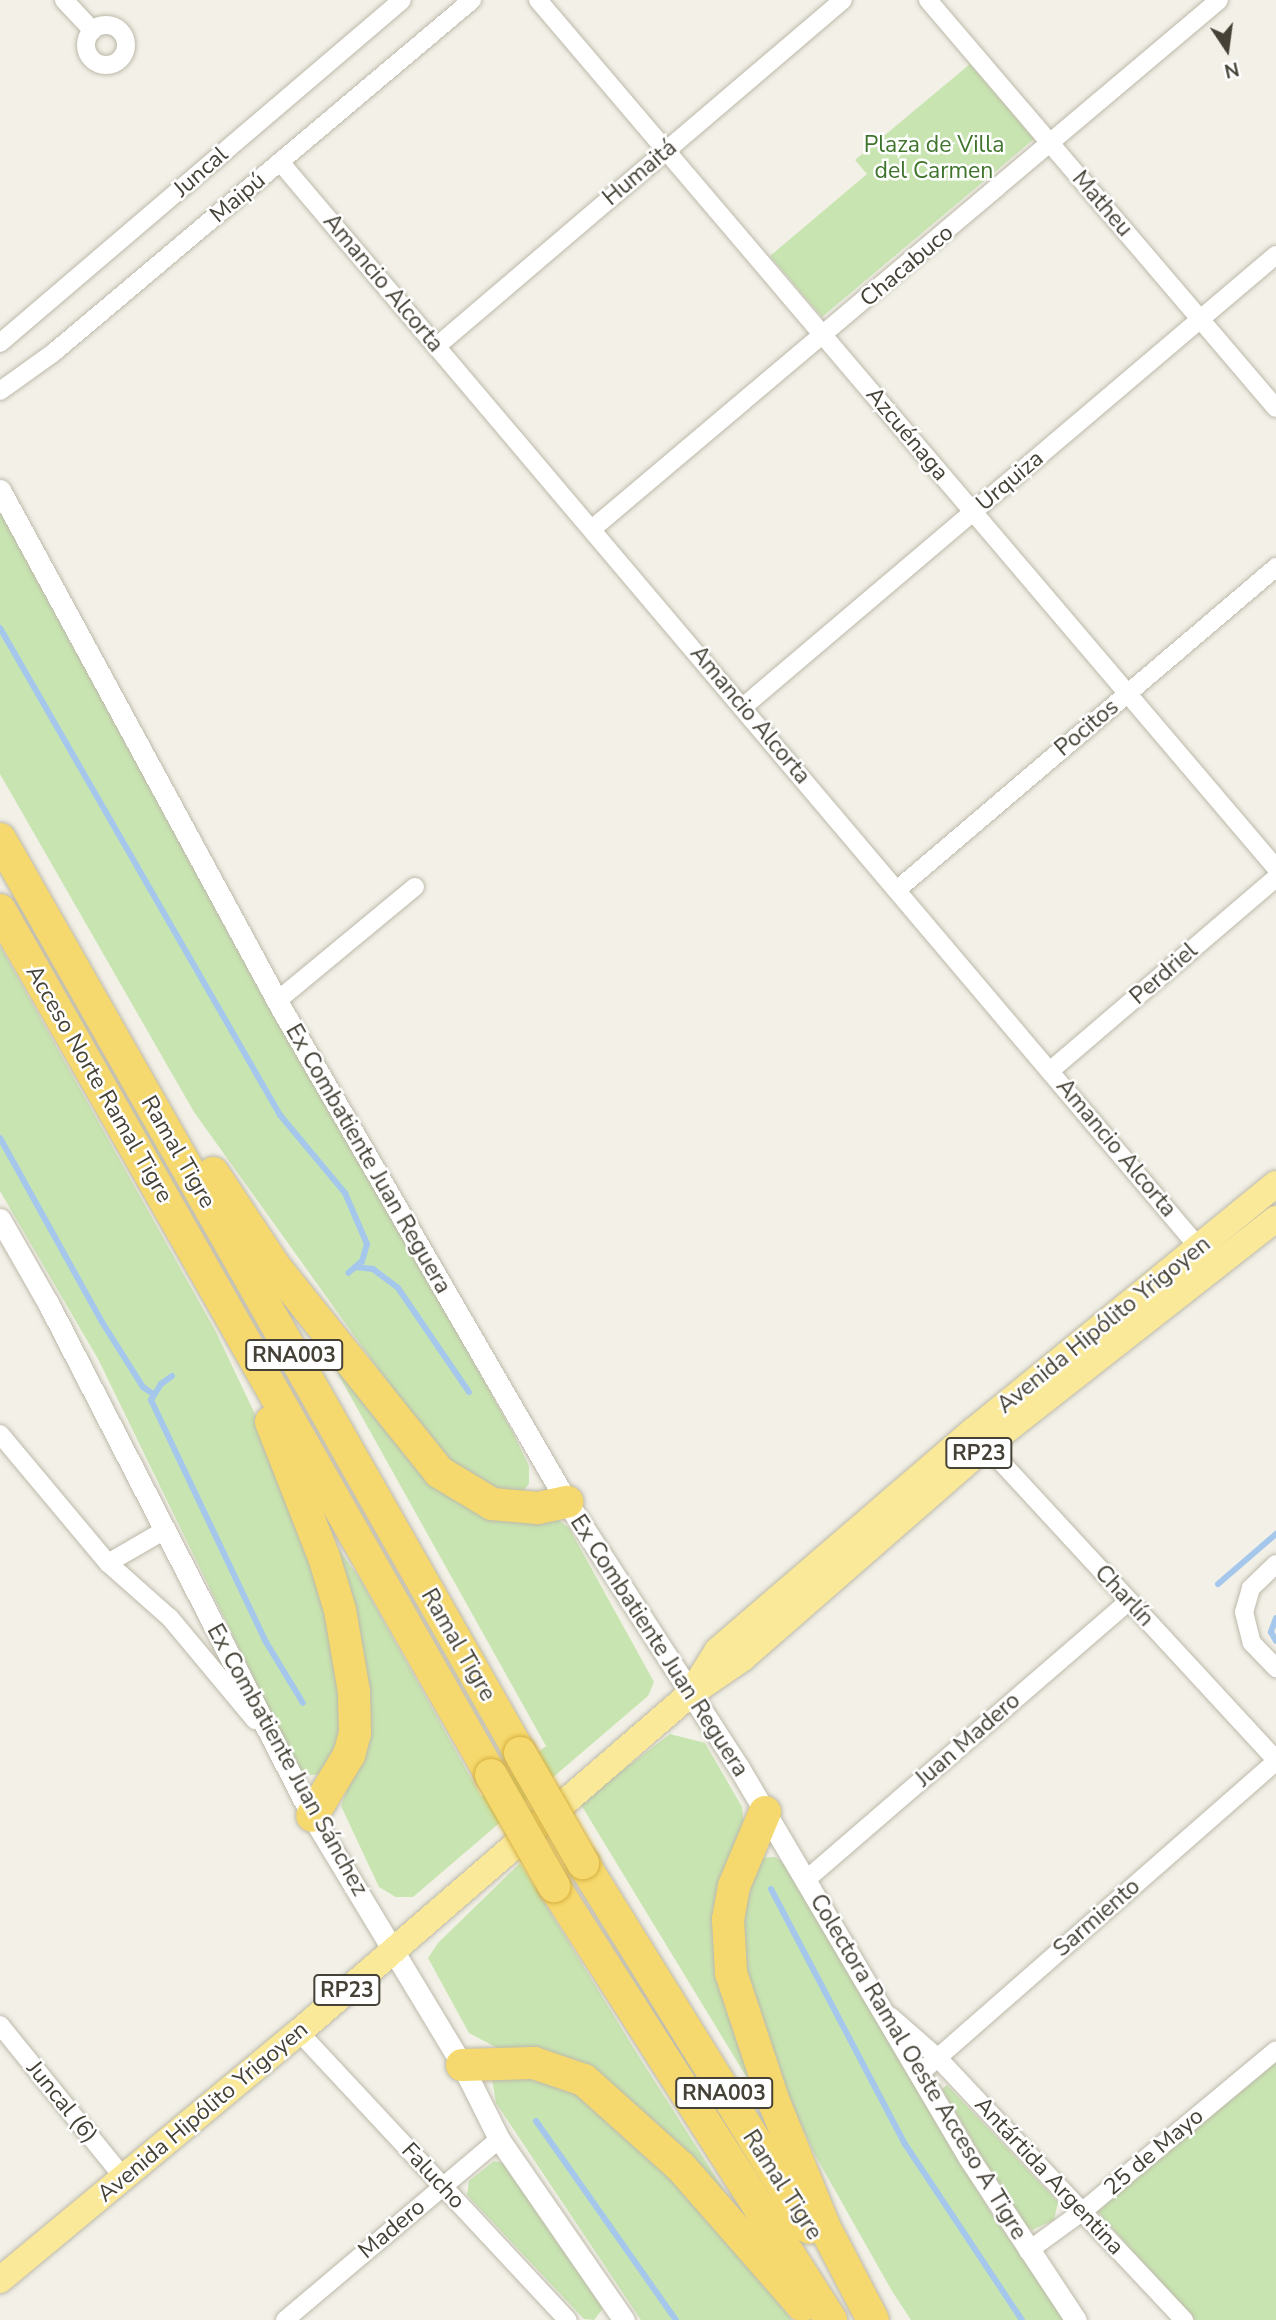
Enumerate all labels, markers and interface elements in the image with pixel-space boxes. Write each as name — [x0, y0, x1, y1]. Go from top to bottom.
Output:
north arrow — [1192, 14, 1262, 84]
text: N — [1222, 55, 1242, 84]
park label: Plaza de Villa del Carmen — [864, 131, 1004, 185]
street label: Humaitá — [597, 134, 683, 212]
street label: Juncal — [168, 141, 234, 203]
street label: Matheu — [1066, 165, 1138, 243]
street label: Maipú — [205, 167, 271, 229]
street label: Amancio Alcorta — [317, 208, 449, 358]
street label: Chacabuco — [855, 219, 959, 313]
street label: Azcuénaga — [860, 382, 954, 486]
street label: Urquiza — [971, 445, 1049, 517]
street label: Amancio Alcorta — [684, 640, 816, 790]
street label: Pocitos — [1050, 693, 1124, 763]
street label: Perdriel — [1125, 937, 1203, 1011]
street label: Acceso Norte Ramal Tigre — [20, 960, 178, 1208]
street label: Ex Combatiente Juan Reguera — [279, 1019, 457, 1299]
street label: Amancio Alcorta — [1050, 1073, 1182, 1223]
street label: Ramal Tigre — [135, 1091, 221, 1213]
street label: Avenida Hipólito Yrigoyen — [992, 1230, 1216, 1420]
road number: RNA003 — [245, 1338, 343, 1372]
road number: RP23 — [944, 1436, 1014, 1470]
street label: Ex Combatiente Juan Reguera — [564, 1510, 754, 1782]
street label: Charlín — [1089, 1559, 1159, 1633]
street label: Ramal Tigre — [415, 1584, 501, 1706]
street label: Ex Combatiente Juan Sánchez — [201, 1619, 373, 1901]
street label: Juan Madero — [910, 1687, 1026, 1793]
street label: Sarmiento — [1048, 1873, 1146, 1963]
street label: Colectora Ramal Oeste Acceso A Tigre — [804, 1889, 1032, 2245]
road number: RP23 — [312, 1972, 382, 2008]
street label: Avenida Hipólito Yrigoyen — [92, 2016, 314, 2208]
street label: Juncal (6) — [21, 2056, 103, 2148]
road number: RNA003 — [675, 2076, 773, 2110]
street label: Antártida Argentina — [969, 2091, 1129, 2261]
street label: 25 de Mayo — [1099, 2102, 1209, 2202]
street label: Ramal Tigre — [736, 2125, 828, 2245]
street label: Falucho — [395, 2137, 471, 2215]
street label: Madero — [353, 2193, 431, 2265]

